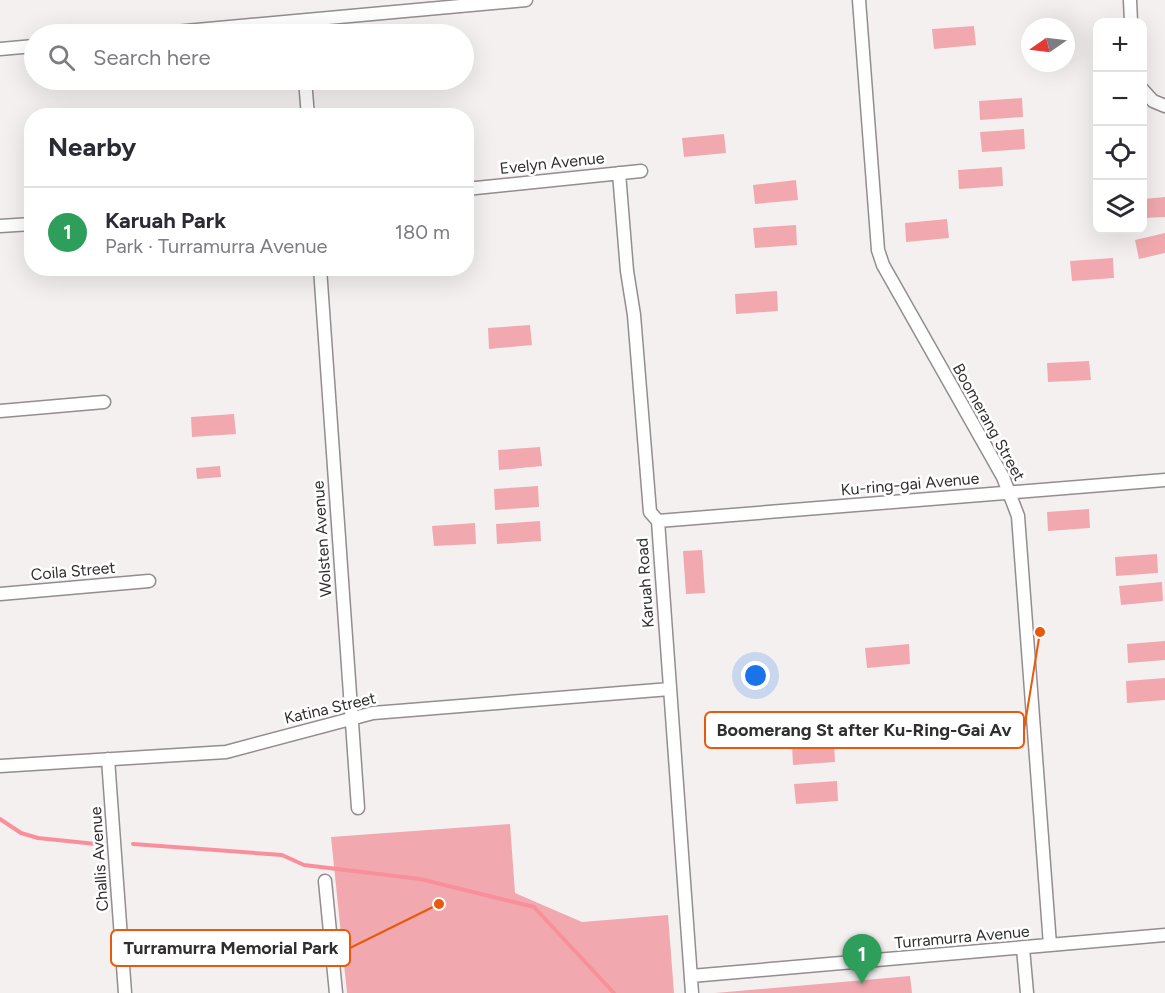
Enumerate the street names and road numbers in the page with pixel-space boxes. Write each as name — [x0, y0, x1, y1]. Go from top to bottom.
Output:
street label: Evelyn Avenue — [499, 148, 606, 178]
street label: Boomerang Street — [949, 360, 1029, 484]
street label: Ku-ring-gai Avenue — [840, 468, 980, 500]
street label: Wolsten Avenue — [308, 480, 336, 598]
street label: Karuah Road — [632, 537, 658, 629]
street label: Coila Street — [30, 558, 116, 584]
street label: Katina Street — [282, 688, 378, 728]
street label: Challis Avenue — [86, 806, 112, 912]
street label: Turramurra Avenue — [894, 922, 1031, 952]

